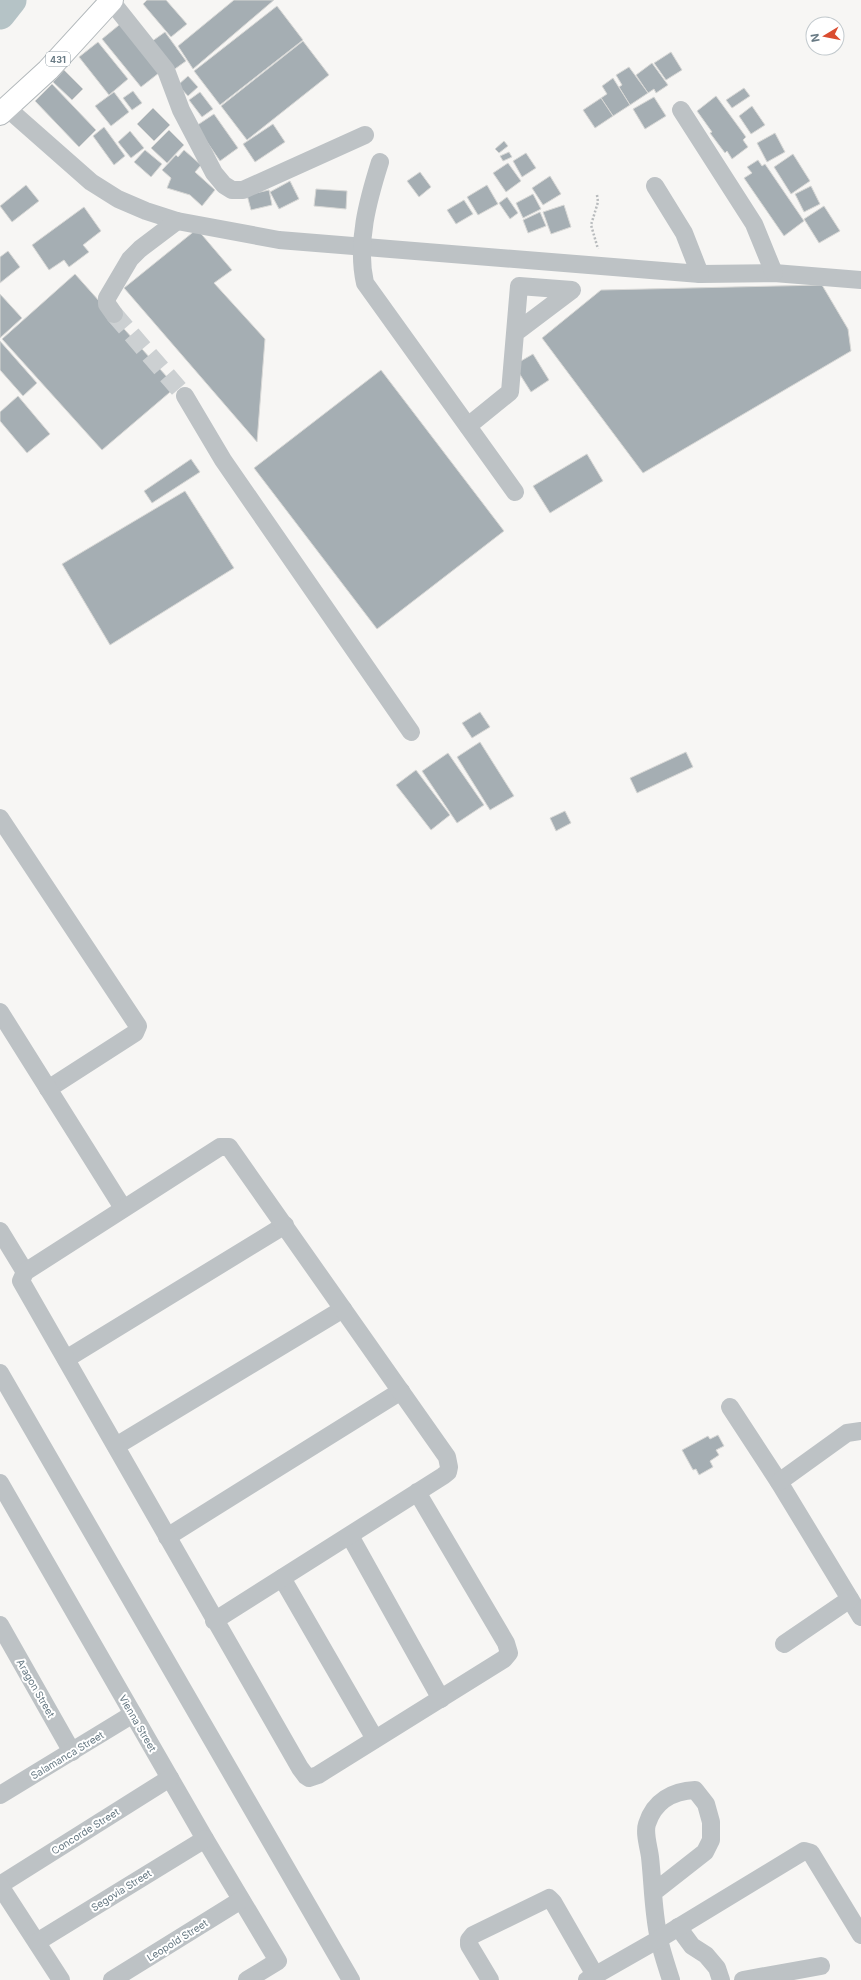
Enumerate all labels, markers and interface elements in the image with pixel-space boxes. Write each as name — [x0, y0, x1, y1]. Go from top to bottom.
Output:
north arrow — [805, 16, 845, 56]
text: N — [808, 32, 823, 43]
road number: 431 — [46, 52, 70, 66]
street label: Aragon Street — [14, 1657, 58, 1720]
street label: Vienna Street — [117, 1692, 159, 1754]
street label: Salamanca Street — [28, 1728, 106, 1781]
street label: Concorde Street — [49, 1805, 122, 1857]
street label: Segovia Street — [89, 1866, 154, 1913]
street label: Leopold Street — [144, 1916, 210, 1963]

